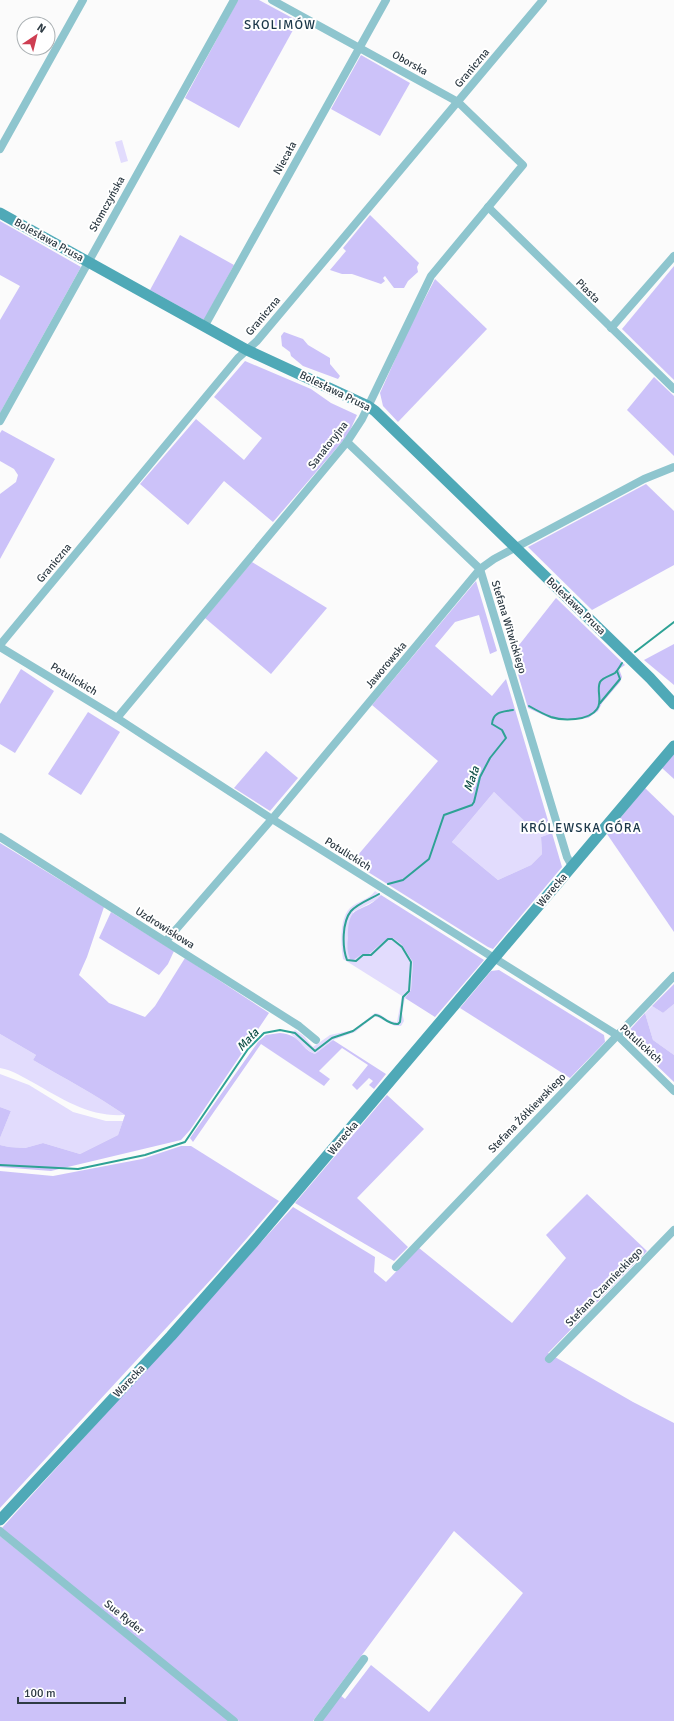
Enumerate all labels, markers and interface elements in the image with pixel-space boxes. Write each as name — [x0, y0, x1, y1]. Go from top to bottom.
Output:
north arrow — [16, 16, 56, 56]
district label: SKOLIMÓW — [244, 17, 316, 33]
text: N — [35, 21, 48, 36]
street label: Graniczna — [452, 45, 492, 90]
street label: Oborska — [390, 48, 430, 78]
street label: Niecała — [271, 139, 300, 177]
street label: Słomczyńska — [86, 174, 128, 234]
street label: Bolesława Prusa — [12, 216, 86, 265]
street label: Piasta — [573, 276, 603, 306]
street label: Graniczna — [243, 293, 283, 338]
street label: Bolesława Prusa — [297, 368, 373, 414]
street label: Sanatoryjna — [305, 418, 351, 471]
street label: Graniczna — [34, 540, 74, 585]
street label: Bolesława Prusa — [544, 574, 609, 638]
street label: Stefana Witwickiego — [489, 579, 529, 675]
street label: Jaworowska — [363, 639, 410, 691]
street label: Potulickich — [48, 660, 100, 698]
water label: Mała — [461, 763, 484, 794]
district label: KRÓLEWSKA GÓRA — [520, 820, 642, 836]
street label: Potulickich — [322, 835, 374, 873]
street label: Warecka — [534, 870, 570, 910]
street label: Uzdrowiskowa — [133, 905, 197, 952]
street label: Potulickich — [617, 1022, 665, 1066]
water label: Mała — [234, 1025, 263, 1055]
street label: Stefana Żółkiewskiego — [485, 1069, 569, 1156]
street label: Warecka — [325, 1118, 361, 1158]
street label: Stefana Czarnieckiego — [563, 1245, 645, 1329]
street label: Warecka — [111, 1362, 148, 1400]
street label: Sue Ryder — [102, 1597, 146, 1637]
scale bar — [18, 1679, 125, 1705]
text: 100 m — [24, 1686, 56, 1701]

